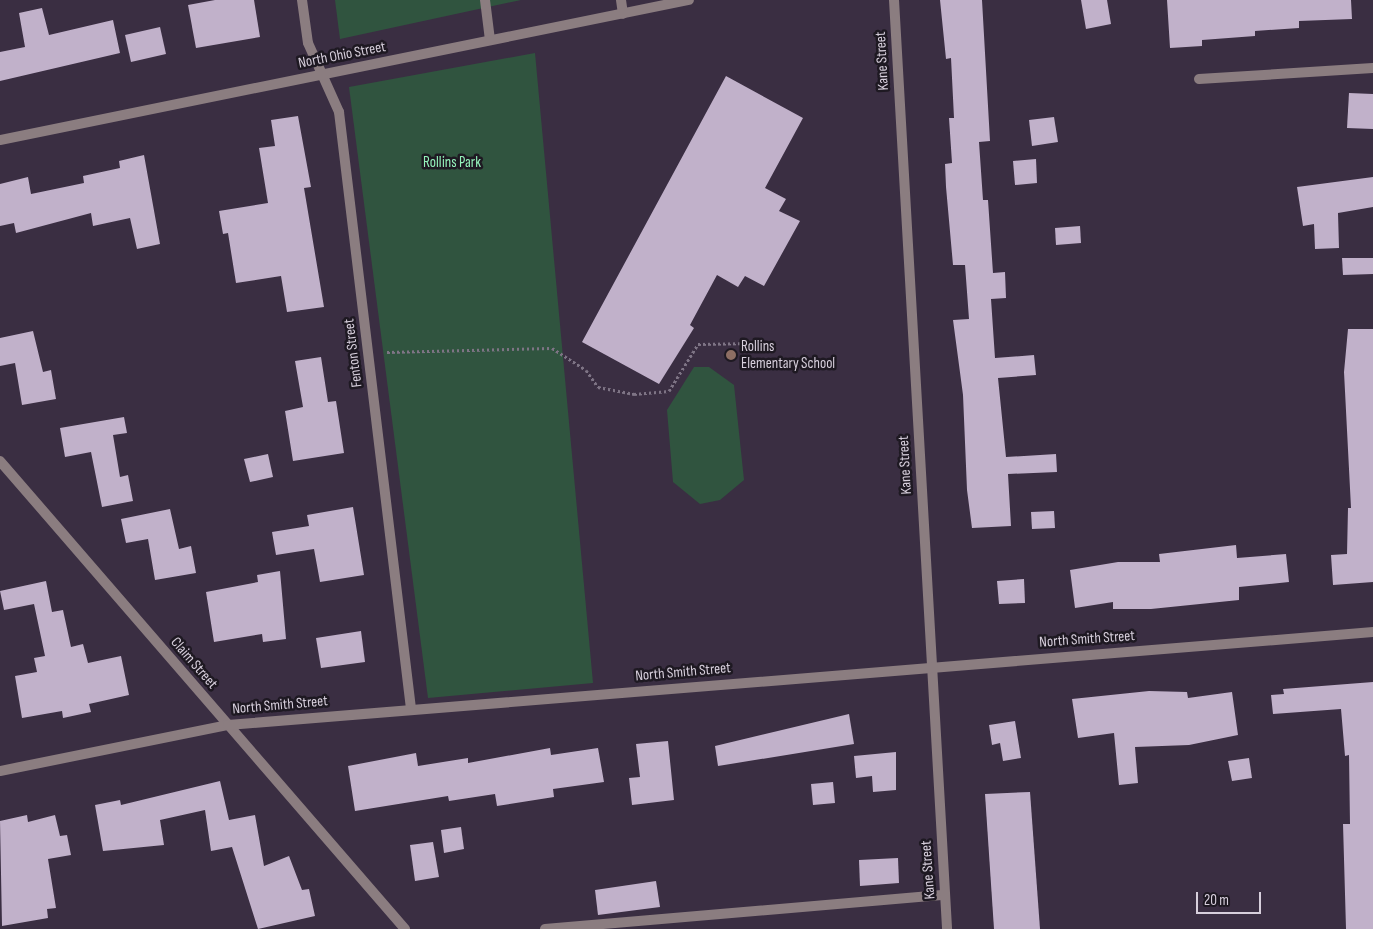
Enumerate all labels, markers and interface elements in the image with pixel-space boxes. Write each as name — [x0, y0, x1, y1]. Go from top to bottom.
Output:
street label: Kane Street — [871, 31, 893, 91]
street label: North Ohio Street — [297, 38, 387, 72]
park label: Rollins Park — [423, 154, 481, 172]
street label: Fenton Street — [340, 318, 366, 388]
place label: Rollins Elementary School — [741, 337, 835, 372]
marker: Rollins Elementary School — [725, 349, 737, 361]
street label: Kane Street — [894, 435, 916, 495]
street label: North Smith Street — [1039, 627, 1135, 651]
street label: Claim Street — [167, 634, 221, 692]
street label: North Smith Street — [635, 659, 731, 685]
street label: North Smith Street — [232, 692, 328, 718]
street label: Kane Street — [917, 840, 939, 900]
scale bar — [1198, 882, 1263, 914]
text: 20 m — [1204, 891, 1229, 910]

